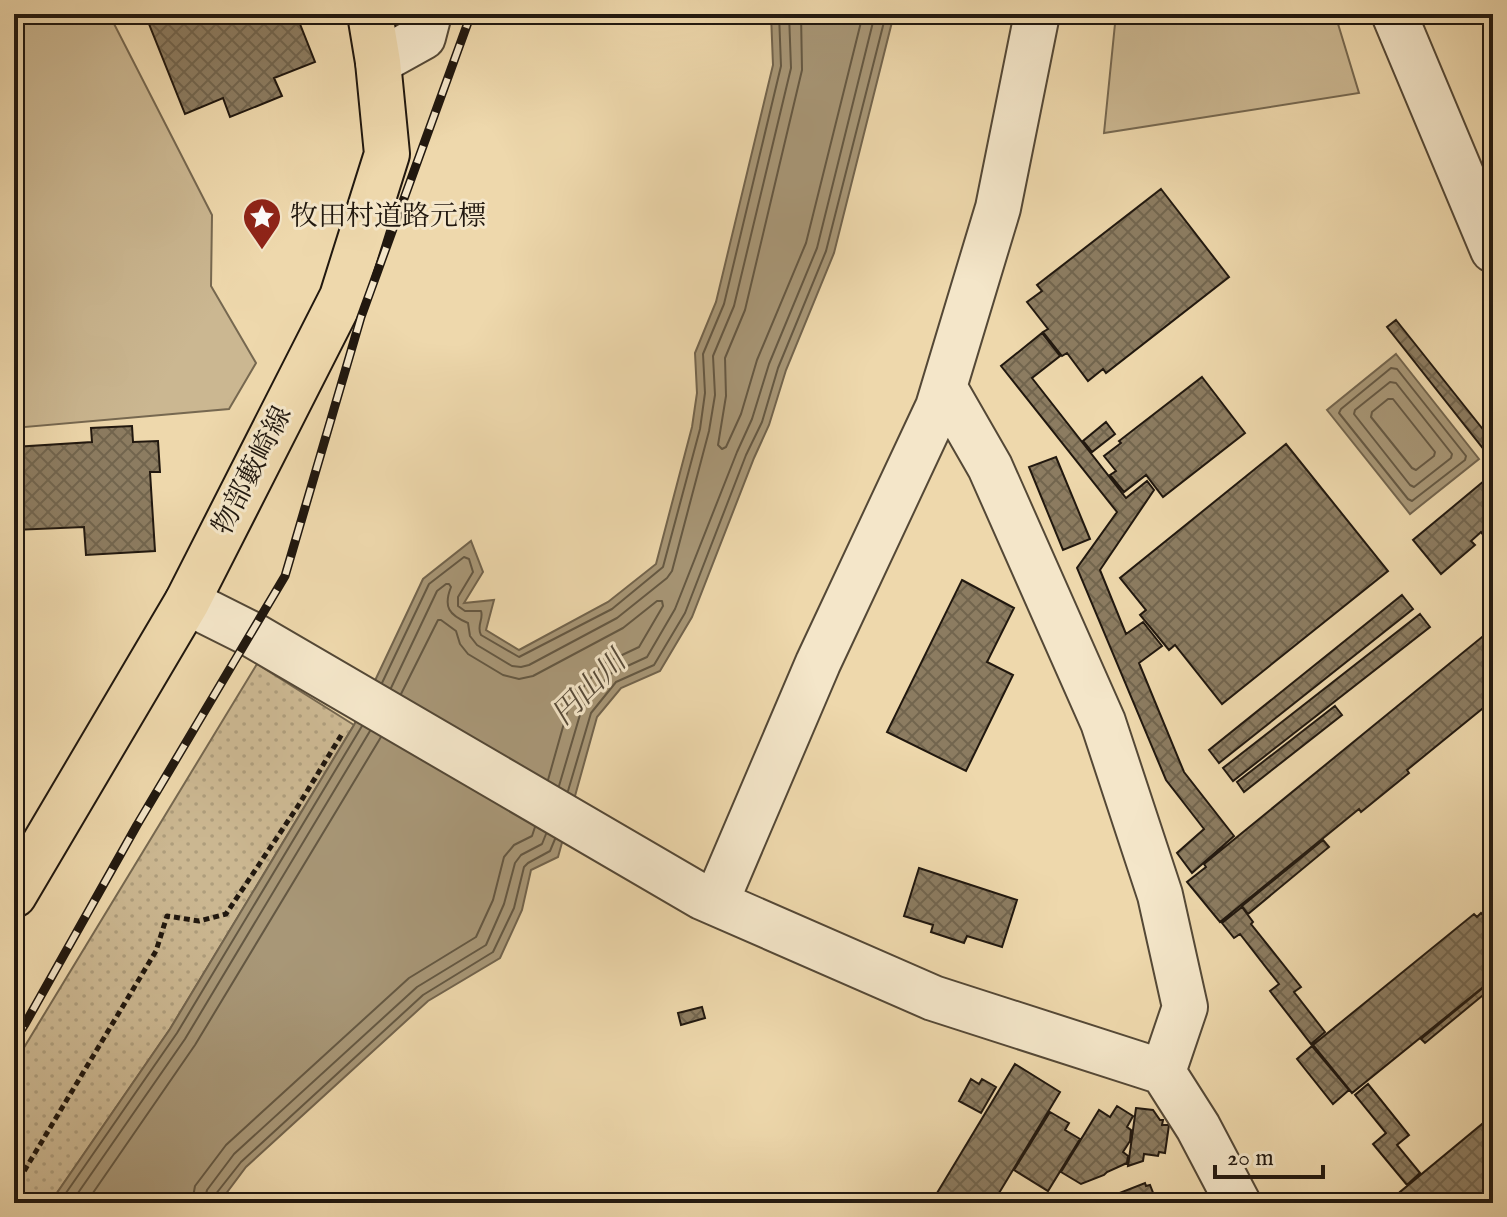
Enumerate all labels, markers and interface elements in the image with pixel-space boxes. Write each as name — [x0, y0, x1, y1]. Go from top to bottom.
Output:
place icon: 牧田村道路元標 — [241, 196, 283, 251]
place label: 牧田村道路元標 — [290, 200, 486, 235]
street label: 物部藪崎線 — [206, 401, 300, 541]
water label: 円山川 — [545, 642, 637, 734]
scale bar — [1215, 1129, 1323, 1179]
text: 20 m — [1227, 1143, 1274, 1174]

